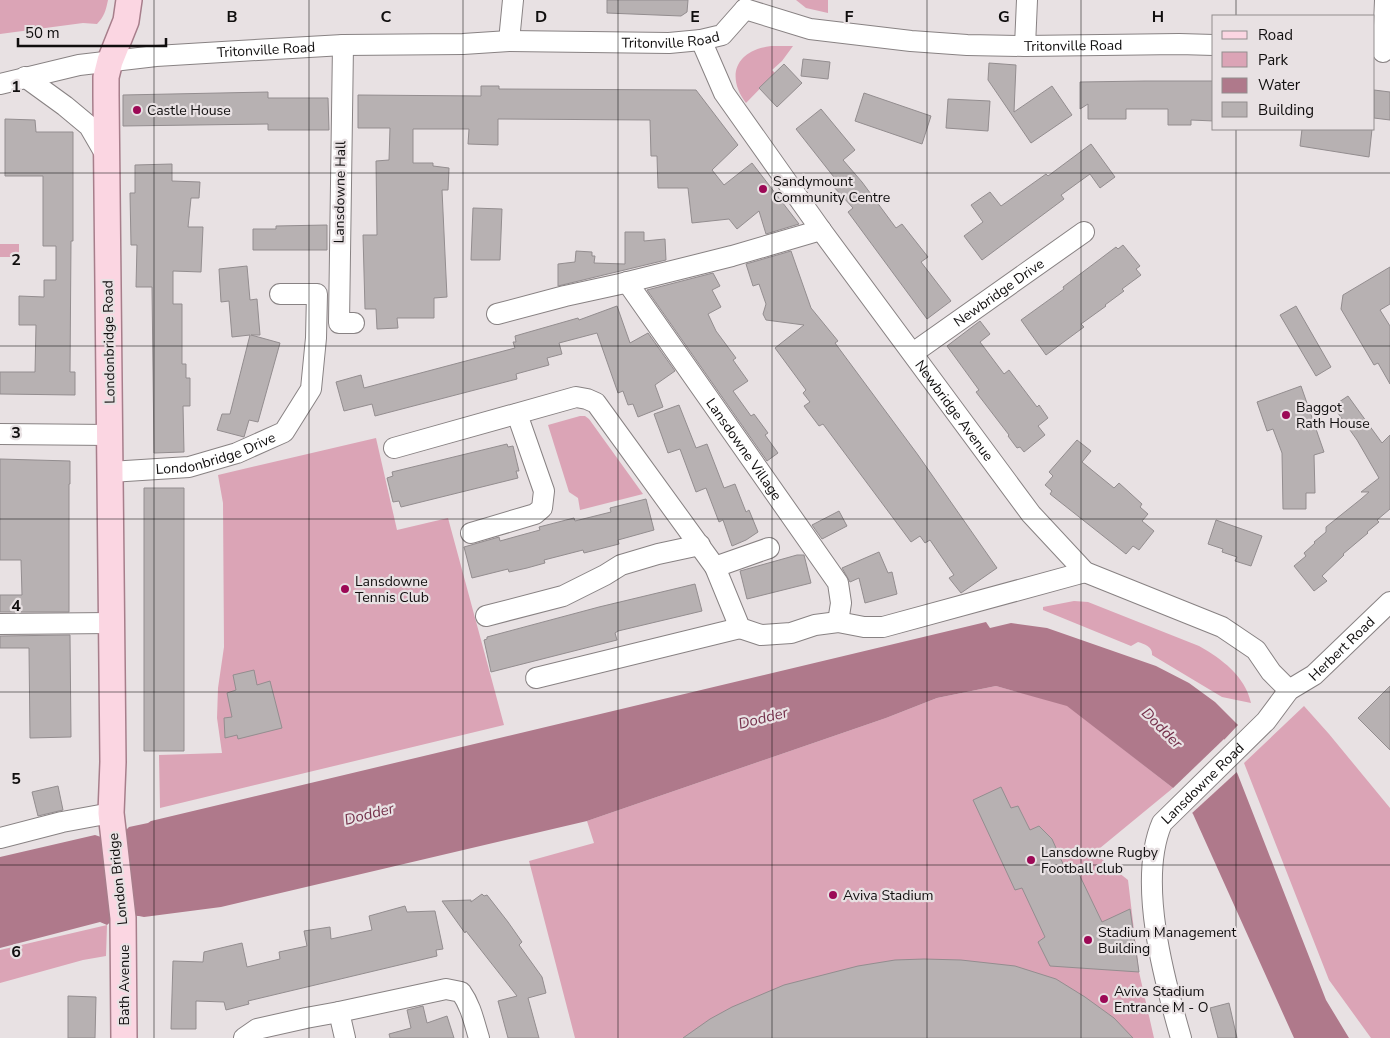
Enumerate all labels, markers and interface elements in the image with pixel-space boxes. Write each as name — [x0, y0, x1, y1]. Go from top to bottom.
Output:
text: B — [226, 6, 238, 28]
text: C — [381, 6, 392, 28]
text: D — [535, 6, 547, 28]
text: E — [690, 6, 700, 28]
text: F — [845, 6, 854, 28]
text: G — [998, 6, 1010, 28]
text: H — [1152, 6, 1164, 28]
scale bar — [18, 15, 165, 47]
legend — [1212, 15, 1375, 130]
text: 50 m — [25, 23, 60, 43]
text: Road — [1258, 25, 1293, 45]
street label: Tritonville Road — [621, 26, 722, 53]
street label: Tritonville Road — [1024, 35, 1123, 56]
street label: Tritonville Road — [216, 37, 316, 62]
text: Park — [1258, 50, 1288, 70]
text: Water — [1258, 75, 1301, 95]
text: 1 — [11, 76, 21, 98]
text: Building — [1258, 100, 1314, 120]
place label: Castle House — [147, 101, 231, 120]
marker: Castle House — [131, 104, 143, 116]
street label: Lansdowne Hall — [330, 140, 350, 244]
place label: Sandymount Community Centre — [773, 172, 890, 207]
marker: Sandymount Community Centre — [757, 183, 769, 195]
text: 2 — [11, 249, 21, 271]
street label: Newbridge Drive — [950, 254, 1048, 331]
street label: Londonbridge Road — [98, 280, 120, 404]
street label: Newbridge Avenue — [911, 356, 998, 465]
street label: Lansdowne Village — [702, 394, 787, 504]
place label: Baggot Rath House — [1296, 398, 1370, 433]
marker: Baggot Rath House — [1280, 409, 1292, 421]
text: 3 — [11, 422, 21, 444]
street label: Londonbridge Drive — [155, 428, 278, 479]
place label: Lansdowne Tennis Club — [355, 572, 429, 607]
marker: Lansdowne Tennis Club — [339, 583, 351, 595]
text: 4 — [11, 595, 21, 617]
street label: Herbert Road — [1304, 612, 1379, 685]
water label: Dodder — [736, 702, 790, 734]
water label: Dodder — [1137, 703, 1187, 753]
street label: Lansdowne Road — [1157, 738, 1248, 828]
text: 5 — [11, 768, 21, 790]
water label: Dodder — [342, 798, 396, 830]
street label: London Bridge — [104, 832, 132, 926]
place label: Lansdowne Rugby Football club — [1041, 843, 1159, 878]
marker: Lansdowne Rugby Football club — [1025, 854, 1037, 866]
place label: Aviva Stadium — [843, 886, 934, 905]
marker: Aviva Stadium — [827, 889, 839, 901]
place label: Stadium Management Building — [1098, 923, 1237, 958]
marker: Stadium Management Building — [1082, 934, 1094, 946]
text: 6 — [11, 941, 21, 963]
street label: Bath Avenue — [115, 945, 134, 1025]
place label: Aviva Stadium Entrance M - O — [1114, 982, 1209, 1017]
marker: Aviva Stadium Entrance M - O — [1098, 993, 1110, 1005]

